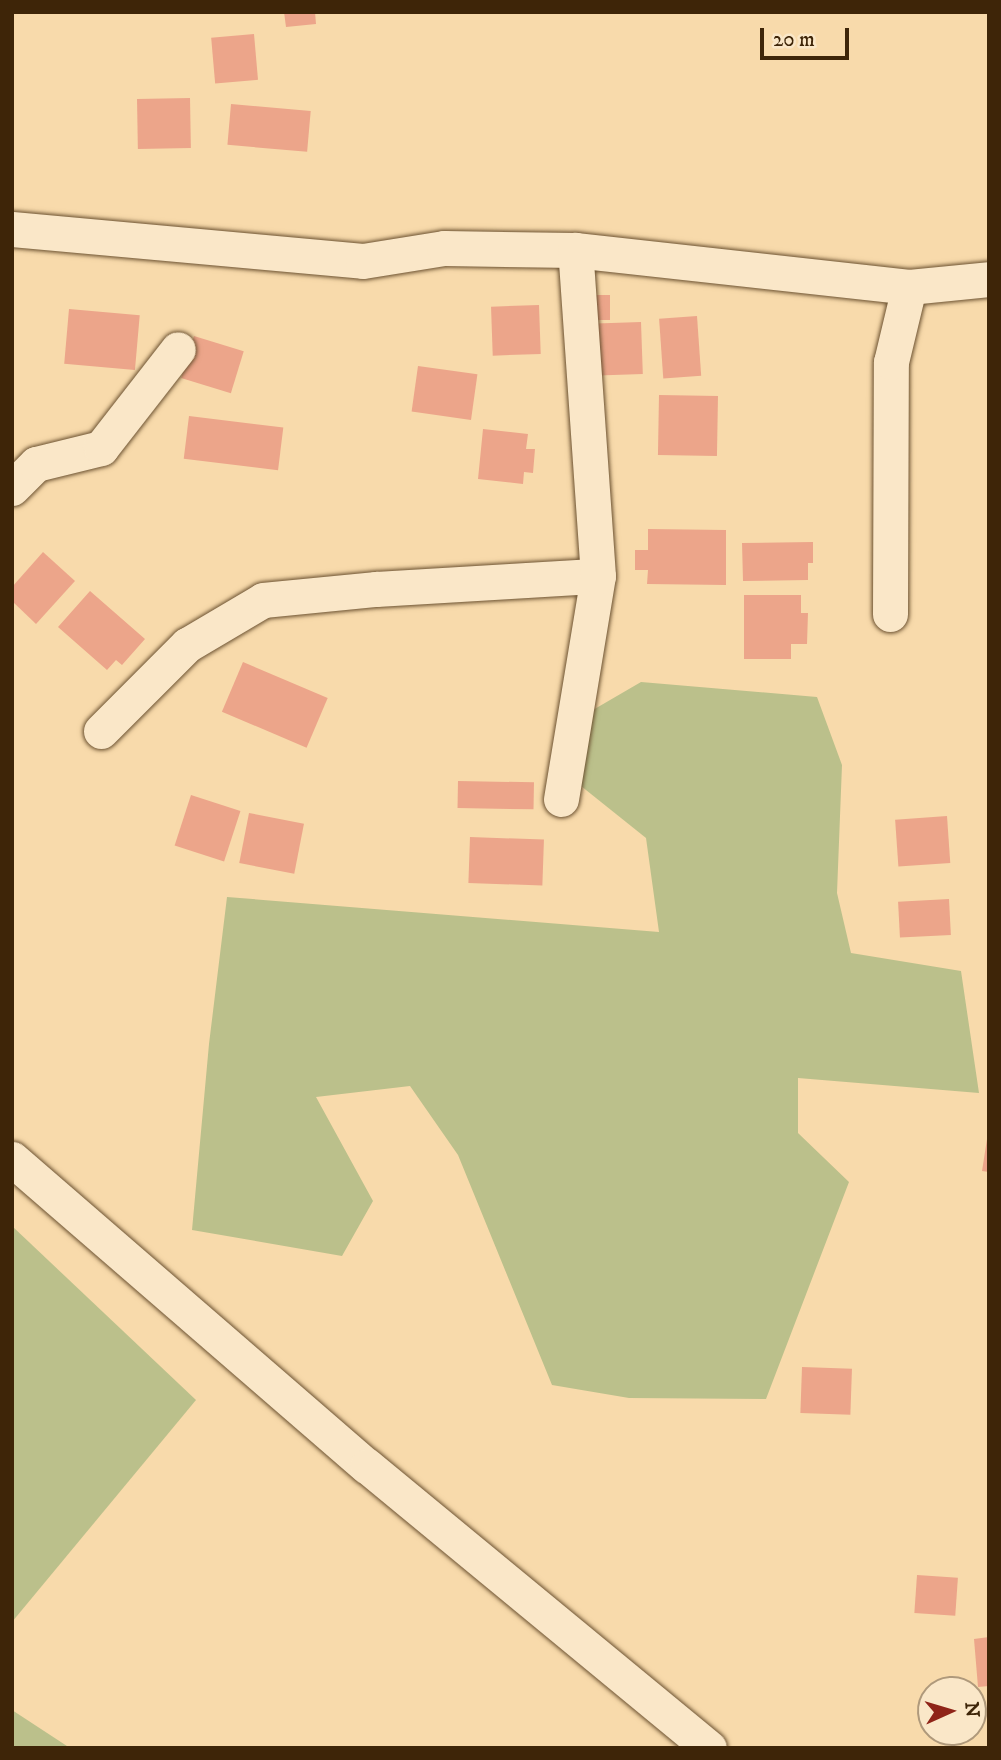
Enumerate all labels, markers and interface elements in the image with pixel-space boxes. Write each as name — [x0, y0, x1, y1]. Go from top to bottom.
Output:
scale bar — [763, 14, 852, 58]
text: 20 m — [773, 27, 815, 53]
north arrow — [917, 1676, 987, 1746]
text: N — [959, 1701, 983, 1718]

